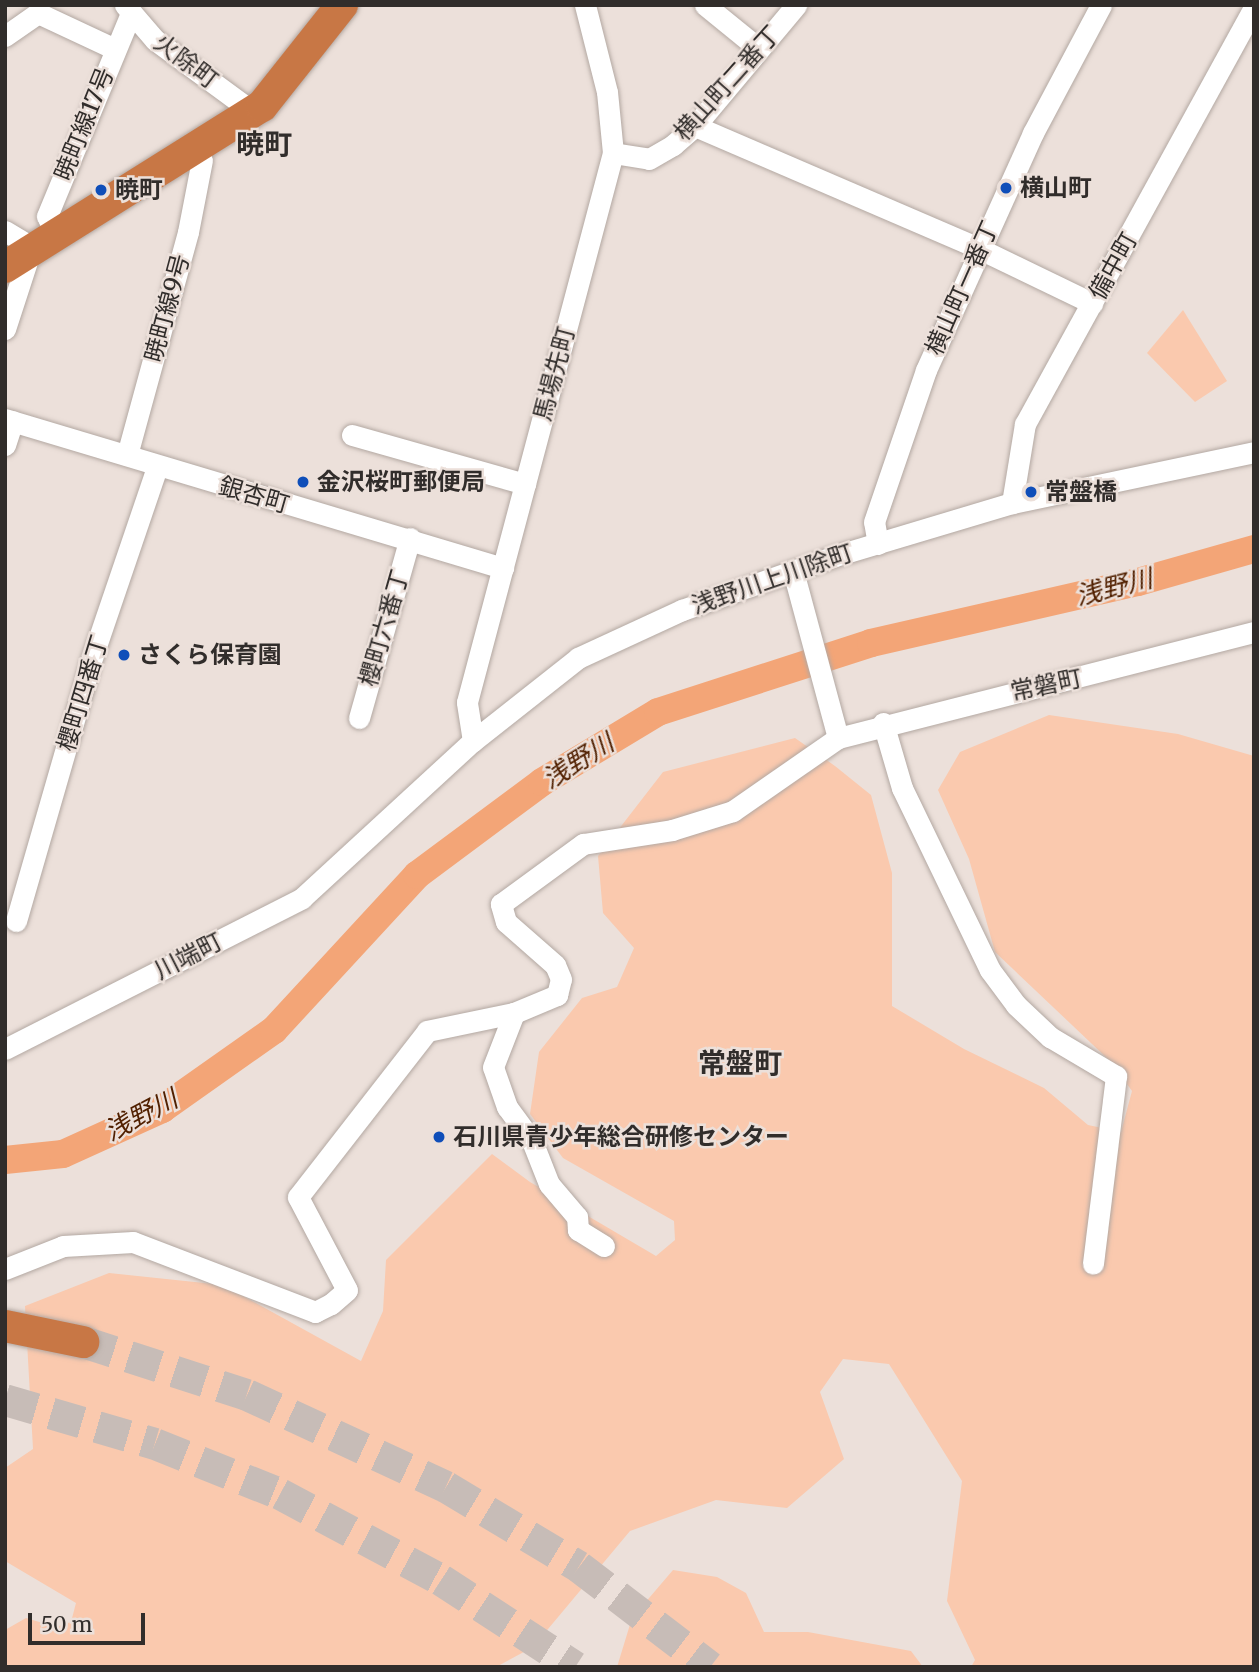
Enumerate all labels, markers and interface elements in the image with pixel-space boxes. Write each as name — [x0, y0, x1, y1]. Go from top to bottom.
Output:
street label: 横山町二番丁 — [668, 20, 786, 146]
street label: 火除町 — [149, 28, 223, 94]
street label: 暁町線17号 — [48, 63, 120, 185]
district label: 暁町 — [236, 127, 292, 161]
place label: 横山町 — [1020, 174, 1092, 202]
place label: 暁町 — [115, 176, 163, 204]
marker: 横山町 — [998, 180, 1014, 196]
marker: 暁町 — [93, 182, 109, 198]
street label: 横山町一番丁 — [920, 216, 1004, 360]
street label: 備中町 — [1083, 228, 1143, 304]
street label: 暁町線9号 — [139, 251, 195, 365]
street label: 馬場先町 — [528, 324, 580, 424]
place label: 金沢桜町郵便局 — [317, 468, 485, 496]
street label: 銀杏町 — [215, 471, 293, 519]
marker: 金沢桜町郵便局 — [295, 474, 311, 490]
place label: 常盤橋 — [1045, 478, 1117, 506]
marker: 常盤橋 — [1023, 484, 1039, 500]
street label: 浅野川上川除町 — [688, 538, 856, 620]
water label: 浅野川 — [1072, 562, 1156, 612]
street label: 櫻町六番丁 — [354, 566, 414, 690]
street label: 櫻町四番丁 — [52, 631, 114, 755]
place label: さくら保育園 — [138, 641, 282, 669]
marker: さくら保育園 — [116, 647, 132, 663]
street label: 常磐町 — [1008, 663, 1084, 707]
water label: 浅野川 — [537, 727, 619, 795]
street label: 川端町 — [149, 927, 227, 985]
district label: 常盤町 — [698, 1046, 782, 1080]
water label: 浅野川 — [99, 1083, 183, 1147]
place label: 石川県青少年総合研修センター — [453, 1123, 789, 1151]
marker: 石川県青少年総合研修センター — [431, 1129, 447, 1145]
scale bar — [32, 1598, 149, 1642]
text: 50 m — [41, 1611, 92, 1638]

